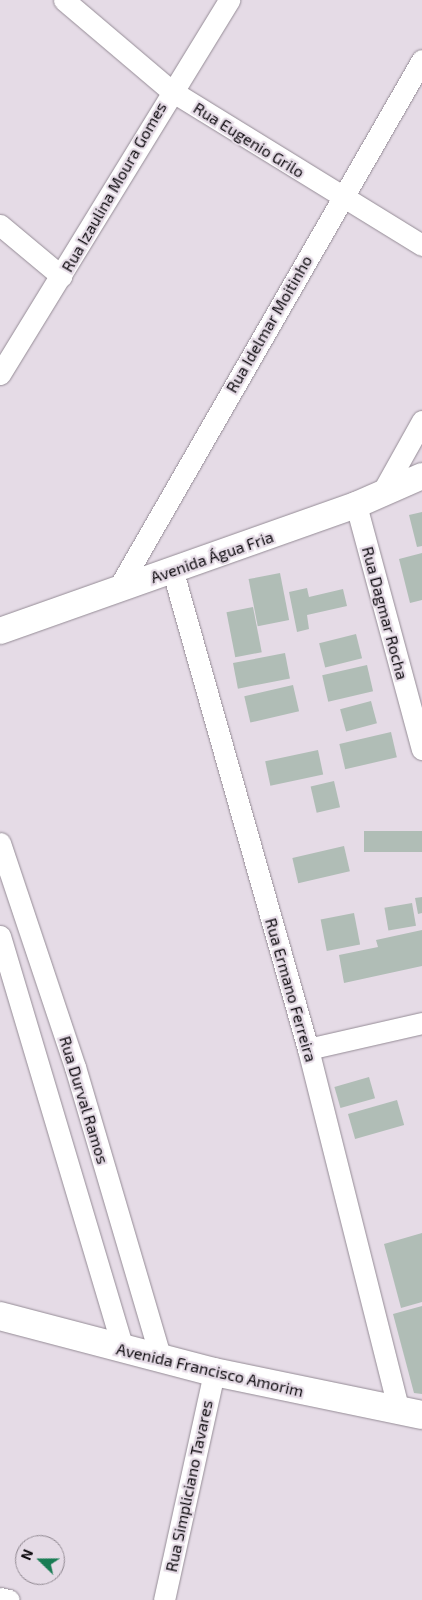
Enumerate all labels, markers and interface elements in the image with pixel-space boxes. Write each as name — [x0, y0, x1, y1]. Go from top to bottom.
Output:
street label: Rua Eugenio Grilo — [190, 98, 308, 182]
street label: Rua Izaulina Moura Gomes — [57, 99, 171, 275]
street label: Rua Idelmar Moitinho — [222, 252, 316, 396]
street label: Avenida Água Fria — [148, 527, 276, 587]
street label: Rua Dagmar Rocha — [358, 544, 412, 682]
street label: Rua Ermano Ferreira — [261, 916, 321, 1064]
street label: Rua Durval Ramos — [55, 1034, 113, 1166]
street label: Avenida Francisco Amorim — [114, 1339, 306, 1401]
street label: Rua Simpliciano Tavares — [161, 1398, 217, 1574]
north arrow — [15, 1535, 65, 1585]
text: N — [17, 1547, 36, 1562]

